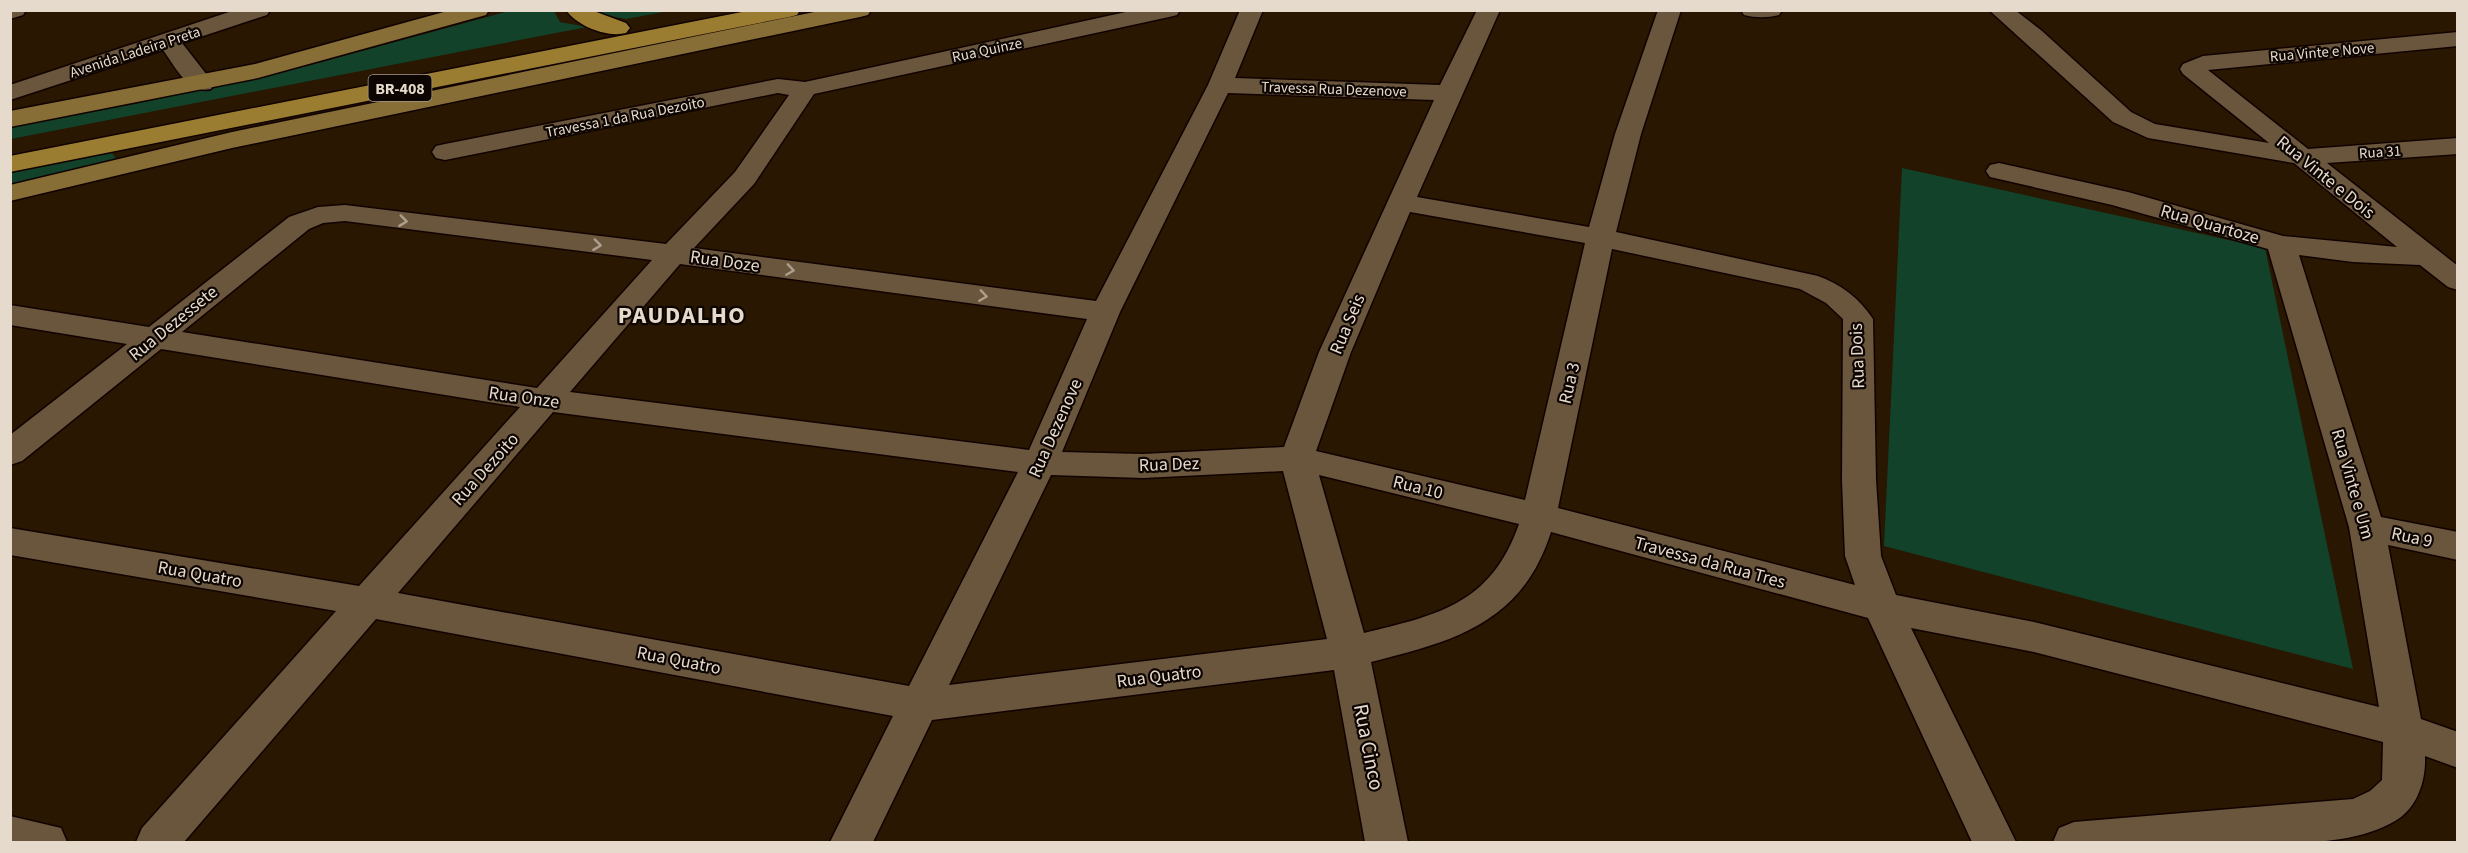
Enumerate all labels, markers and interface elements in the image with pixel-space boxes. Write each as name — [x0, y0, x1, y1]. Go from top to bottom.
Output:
street label: Avenida Ladeira Preta — [67, 21, 203, 83]
street label: Rua Quinze — [950, 33, 1024, 68]
street label: Rua Vinte e Nove — [2269, 37, 2375, 68]
road number: BR-408 — [368, 75, 432, 101]
street label: Travessa Rua Dezenove — [1261, 76, 1407, 103]
street label: Travessa 1 da Rua Dezoito — [544, 92, 706, 143]
street label: Rua Vinte e Dois — [2271, 130, 2380, 225]
street label: Rua 31 — [2358, 141, 2402, 164]
street label: Rua Quartoze — [2158, 198, 2262, 251]
one-way arrow — [399, 214, 408, 226]
one-way arrow — [592, 238, 601, 250]
street label: Rua Doze — [689, 244, 761, 279]
one-way arrow — [786, 263, 795, 275]
street label: Rua Dezessete — [124, 280, 223, 367]
one-way arrow — [979, 289, 988, 302]
street label: Rua Seis — [1324, 290, 1371, 358]
district label: PAUDALHO — [618, 298, 746, 333]
street label: Rua Dois — [1844, 323, 1871, 389]
street label: Rua 3 — [1553, 360, 1586, 406]
street label: Rua Dezenove — [1022, 375, 1088, 482]
street label: Rua Onze — [487, 380, 561, 415]
street label: Rua Vinte e Um — [2325, 426, 2380, 542]
street label: Rua Dezoito — [446, 428, 525, 511]
street label: Rua Dez — [1138, 451, 1200, 478]
street label: Rua 10 — [1390, 469, 1445, 506]
street label: Rua 9 — [2389, 521, 2435, 554]
street label: Travessa da Rua Tres — [1632, 530, 1788, 595]
street label: Rua Quatro — [156, 555, 244, 594]
street label: Rua Quatro — [635, 640, 723, 681]
street label: Rua Quatro — [1115, 659, 1203, 694]
street label: Rua Cinco — [1346, 701, 1392, 793]

